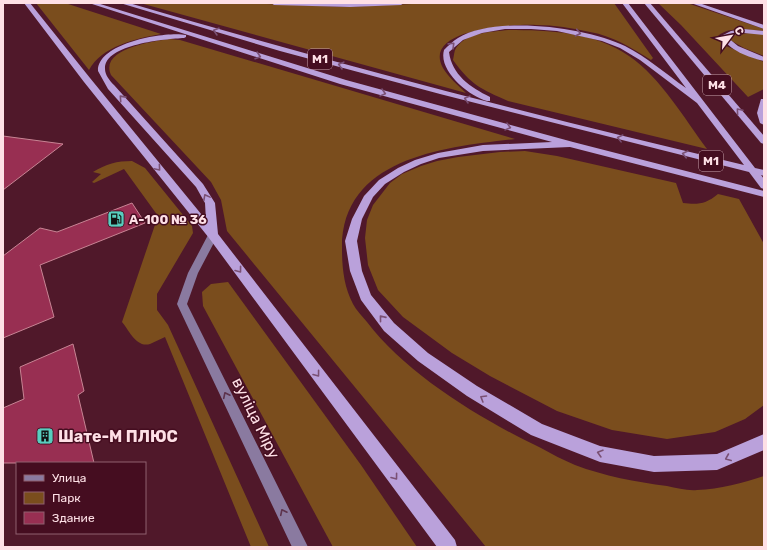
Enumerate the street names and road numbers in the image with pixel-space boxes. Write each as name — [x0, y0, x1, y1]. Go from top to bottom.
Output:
road number: М1 — [308, 49, 332, 69]
road number: М4 — [703, 75, 731, 95]
road number: М1 — [699, 151, 723, 171]
street label: вуліца Міру — [228, 374, 284, 462]

